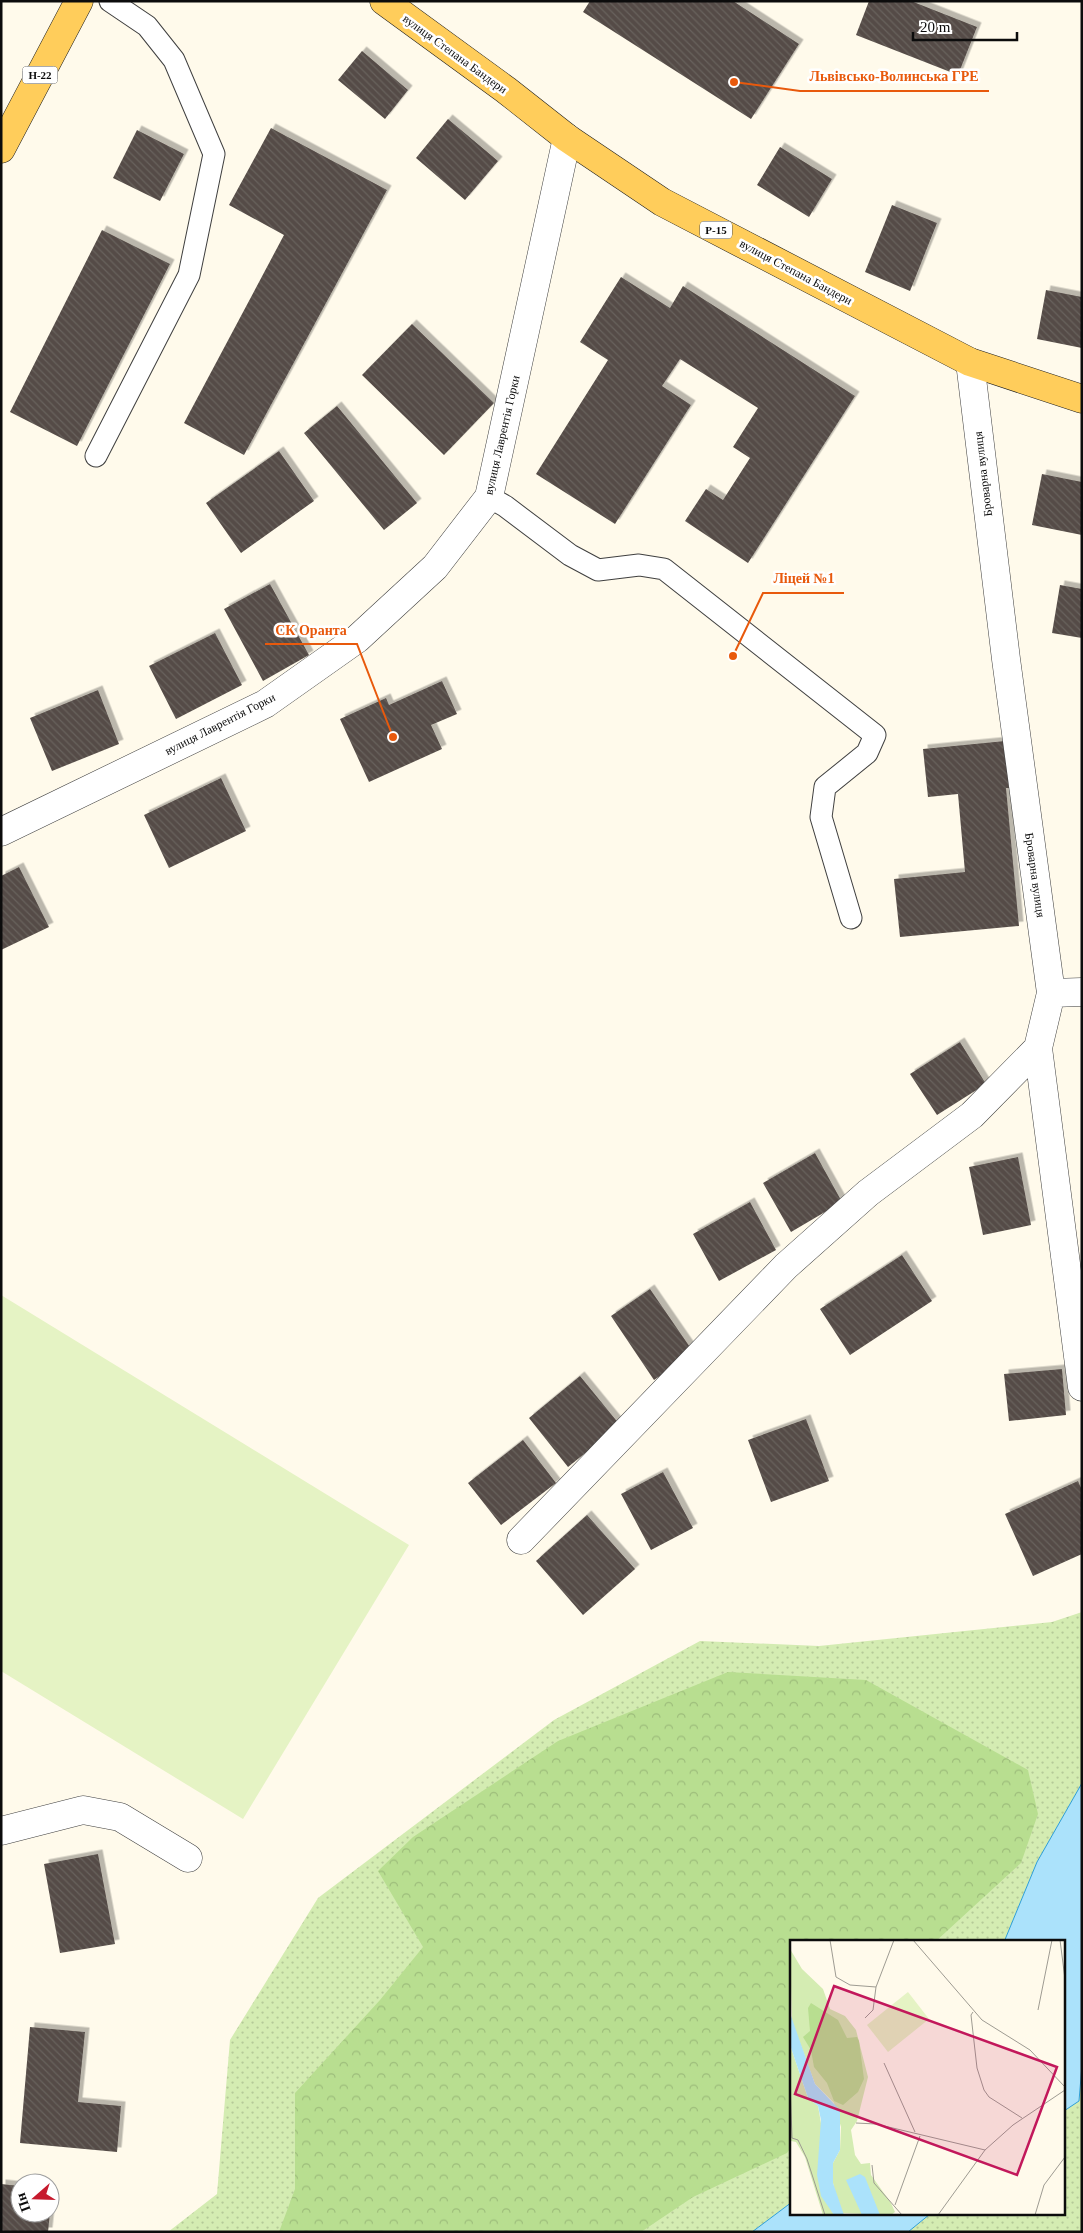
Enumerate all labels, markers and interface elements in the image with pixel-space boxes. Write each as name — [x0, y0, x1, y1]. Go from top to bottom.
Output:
scale bar — [913, 10, 1017, 42]
street label: вулиця Степана Бандери — [400, 11, 510, 97]
text: 20 m — [920, 19, 951, 35]
callout: Львівсько-Волинська ГРЕ — [800, 62, 989, 91]
road number: Н-22 — [22, 66, 58, 84]
text: Львівсько-Волинська ГРЕ — [809, 69, 979, 84]
road number: Р-15 — [700, 222, 732, 238]
street label: вулиця Степана Бандери — [737, 236, 855, 308]
street label: вулиця Лаврентія Горки — [481, 373, 523, 496]
street label: Броварна вулиця — [971, 430, 995, 517]
callout: Ліцей №1 — [763, 564, 844, 593]
text: Ліцей №1 — [773, 571, 835, 586]
callout: СК Оранта — [265, 615, 357, 644]
text: СК Оранта — [275, 623, 347, 638]
street label: вулиця Лаврентія Горки — [162, 690, 278, 758]
street label: Броварна вулиця — [1022, 832, 1048, 919]
inset map — [790, 1940, 1066, 2216]
north arrow — [10, 2173, 60, 2223]
text: Пн — [13, 2191, 34, 2214]

